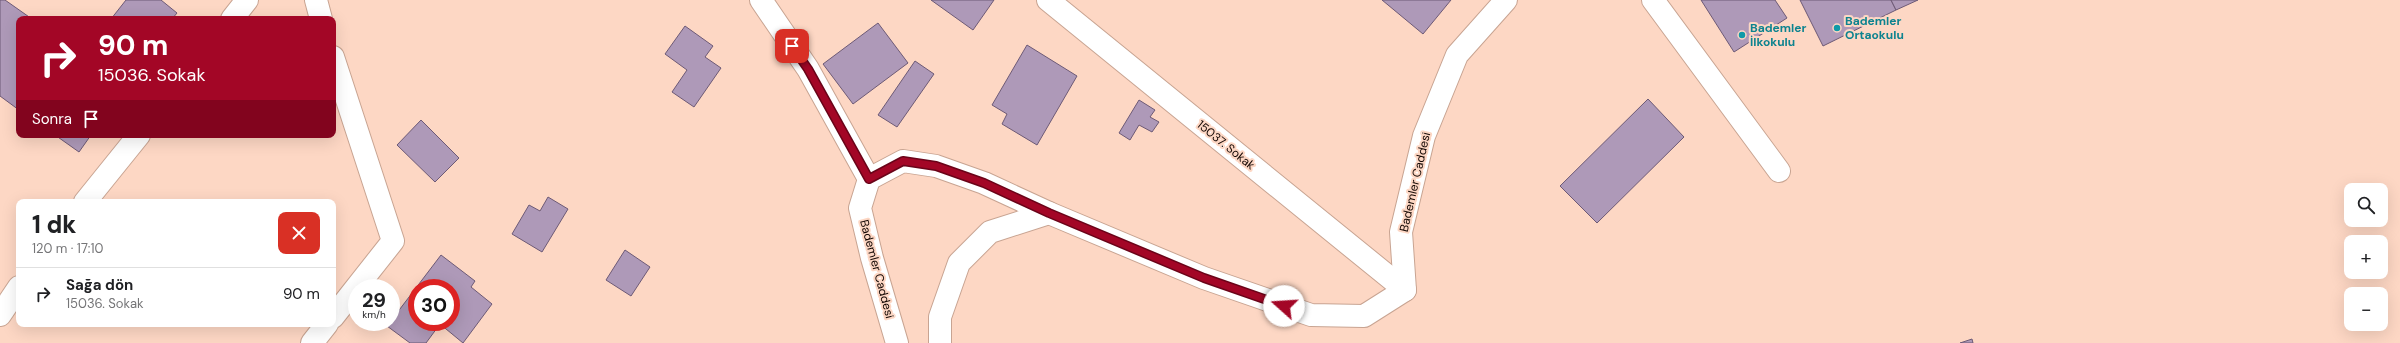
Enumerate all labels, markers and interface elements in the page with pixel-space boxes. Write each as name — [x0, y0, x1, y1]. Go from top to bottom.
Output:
place label: Bademler Ortaokulu — [1845, 13, 1904, 43]
place label: Bademler İlkokulu — [1750, 20, 1806, 50]
marker: Bademler Ortaokulu — [1832, 23, 1842, 33]
text: 90 m — [98, 27, 168, 64]
pin — [775, 29, 809, 63]
marker: Bademler İlkokulu — [1737, 30, 1747, 40]
icon: right — [32, 32, 84, 84]
icon: arrive — [781, 35, 803, 57]
text: 15036. Sokak — [98, 63, 205, 87]
icon: arrive — [80, 108, 102, 130]
text: Sonra — [32, 109, 72, 129]
street label: 15037. Sokak — [1194, 117, 1258, 173]
street label: Bademler Caddesi — [1396, 131, 1434, 233]
map controls — [2344, 183, 2388, 331]
button: search — [2344, 183, 2388, 227]
text: 1 dk — [32, 209, 76, 240]
button: close — [278, 212, 320, 254]
street label: Bademler Caddesi — [856, 218, 898, 320]
button: + — [2344, 235, 2388, 279]
text: 120 m · 17:10 — [32, 240, 103, 257]
text: Sağa dön — [66, 275, 133, 295]
speed limit sign: 30 — [408, 279, 460, 331]
icon: right — [32, 283, 54, 305]
text: 90 m — [283, 284, 320, 304]
position arrow — [1263, 285, 1305, 327]
text: 29 — [362, 287, 386, 313]
button: − — [2344, 287, 2388, 331]
text: 15036. Sokak — [66, 295, 144, 312]
text: km/h — [362, 308, 386, 321]

